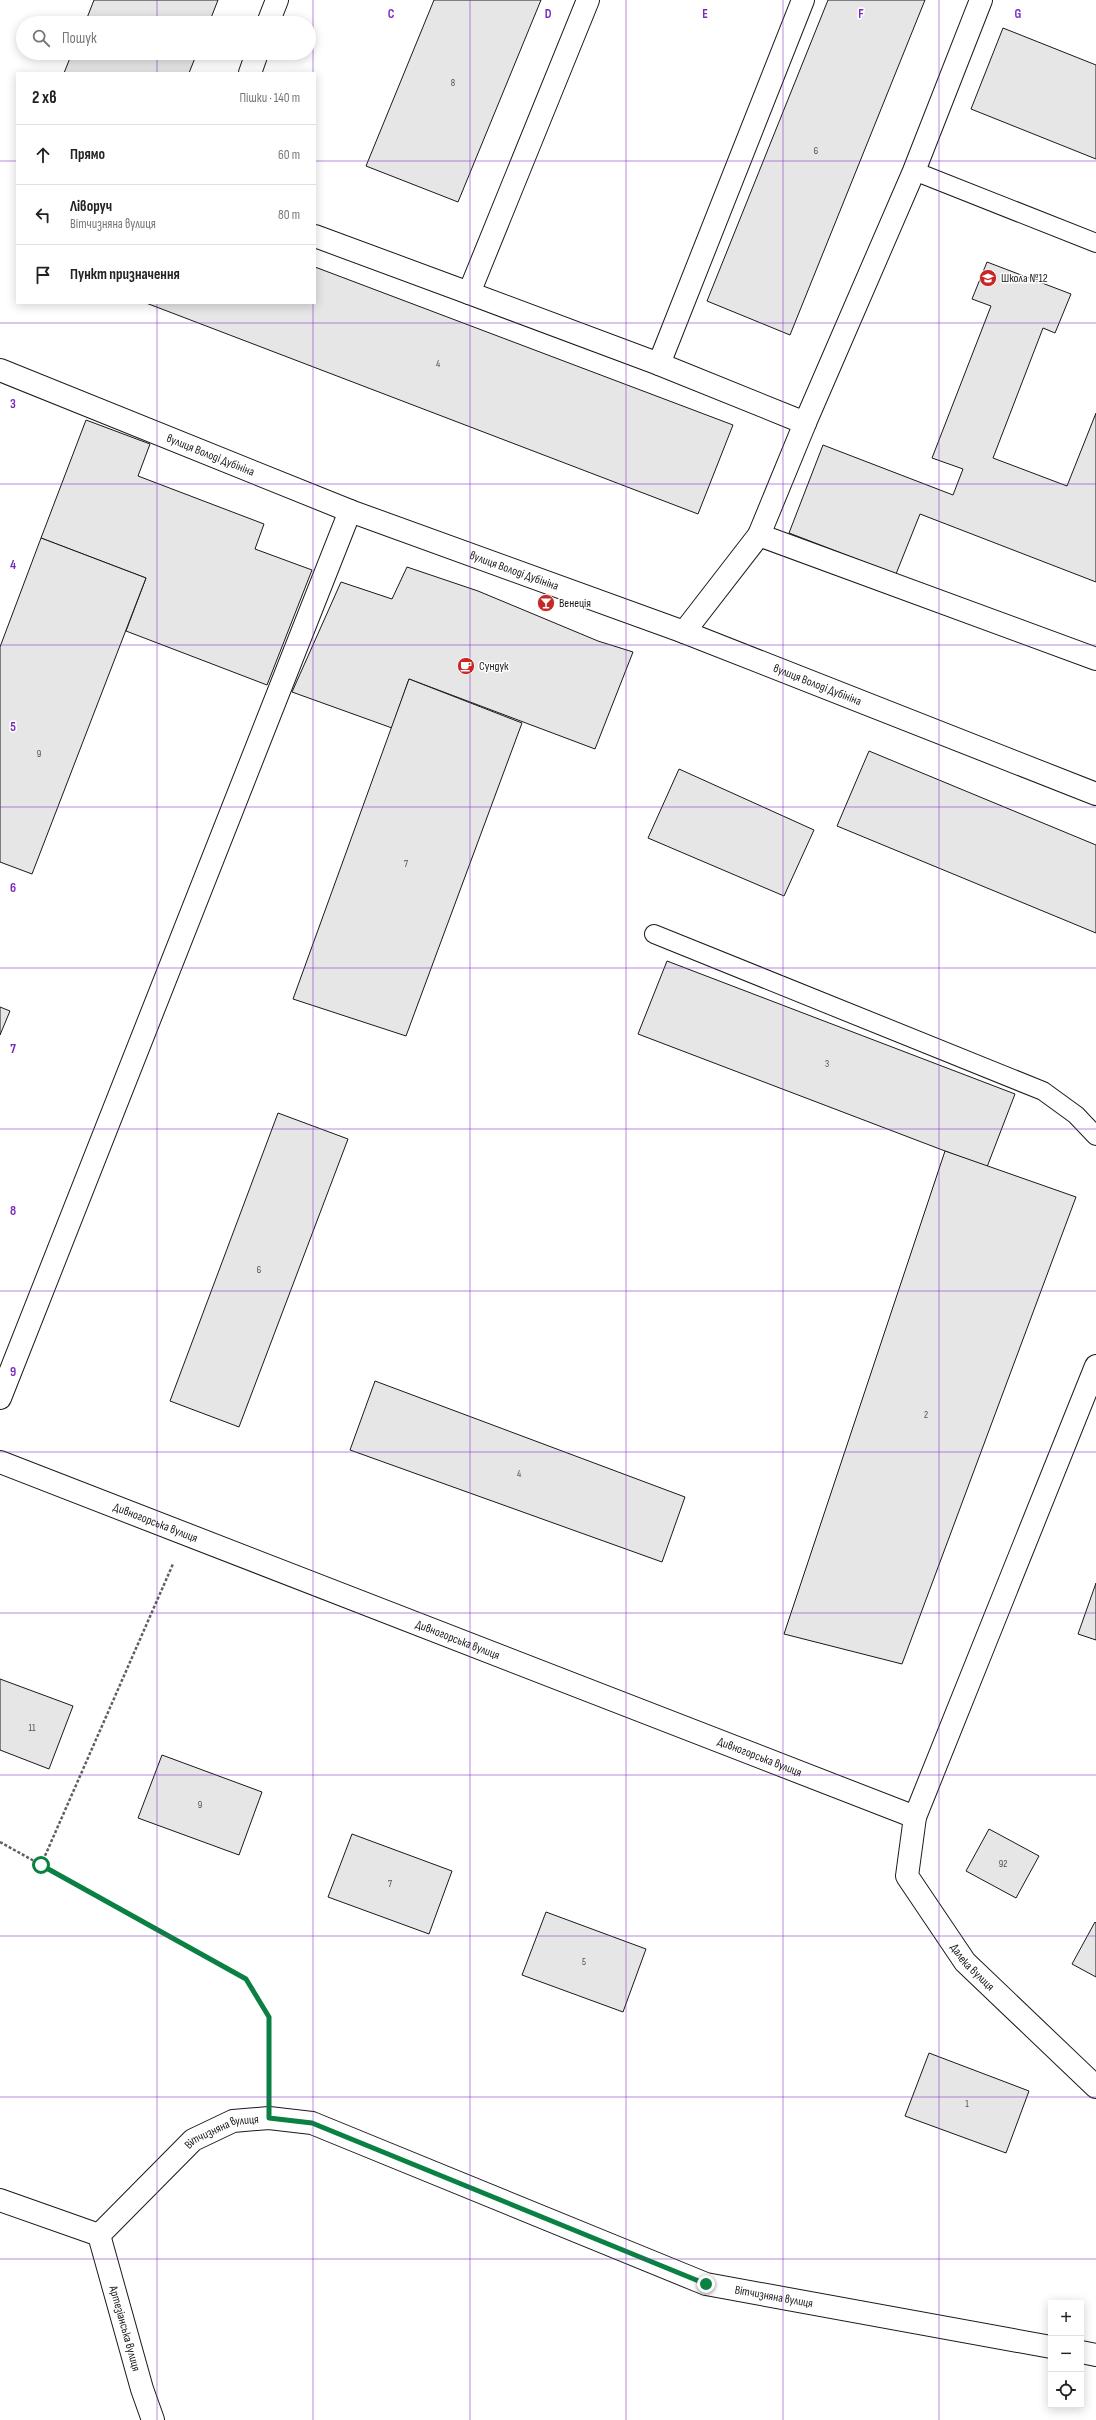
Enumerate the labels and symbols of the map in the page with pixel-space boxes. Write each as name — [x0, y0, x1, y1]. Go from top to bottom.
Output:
text: C — [388, 6, 395, 22]
text: D — [545, 6, 552, 22]
text: E — [702, 6, 708, 22]
text: F — [858, 6, 864, 22]
text: G — [1015, 6, 1022, 22]
house number: 8 — [451, 77, 455, 89]
house number: 6 — [814, 145, 818, 157]
school or university icon: Школа №12 — [978, 268, 998, 288]
place label: Школа №12 — [1001, 271, 1048, 286]
house number: 4 — [436, 358, 440, 370]
text: 3 — [10, 396, 16, 412]
street label: вулиця Володі Дубініна — [164, 430, 257, 479]
street label: вулиця Володі Дубініна — [468, 548, 561, 594]
text: 4 — [10, 557, 16, 573]
bar icon: Венеція — [536, 593, 556, 613]
place label: Венеція — [559, 596, 591, 611]
cafe icon: Сундук — [456, 656, 476, 676]
place label: Сундук — [479, 659, 509, 674]
street label: вулиця Володі Дубініна — [771, 660, 864, 709]
text: 5 — [10, 719, 16, 735]
house number: 9 — [37, 748, 41, 760]
house number: 7 — [404, 858, 408, 870]
text: 6 — [10, 880, 16, 896]
text: 7 — [10, 1041, 16, 1057]
house number: 3 — [825, 1058, 829, 1070]
text: 8 — [10, 1203, 16, 1219]
house number: 6 — [257, 1264, 261, 1276]
text: 9 — [10, 1364, 16, 1380]
house number: 2 — [924, 1409, 928, 1421]
house number: 4 — [517, 1468, 521, 1480]
street label: Дивногорська вулиця — [111, 1499, 200, 1546]
street label: Дивногорська вулиця — [413, 1616, 502, 1663]
house number: 11 — [29, 1722, 36, 1734]
street label: Дивногорська вулиця — [715, 1734, 804, 1780]
house number: 9 — [198, 1799, 202, 1811]
route start — [32, 1856, 50, 1874]
house number: 92 — [999, 1858, 1007, 1870]
house number: 7 — [388, 1878, 392, 1890]
street label: Далека вулиця — [947, 1941, 998, 1994]
house number: 5 — [582, 1956, 586, 1968]
house number: 1 — [965, 2098, 969, 2110]
street label: Вітчизняна вулиця — [181, 2111, 260, 2152]
route end — [697, 2275, 715, 2293]
street label: Вітчизняна вулиця — [734, 2282, 815, 2311]
street label: Артезіанська вулиця — [106, 2283, 144, 2373]

